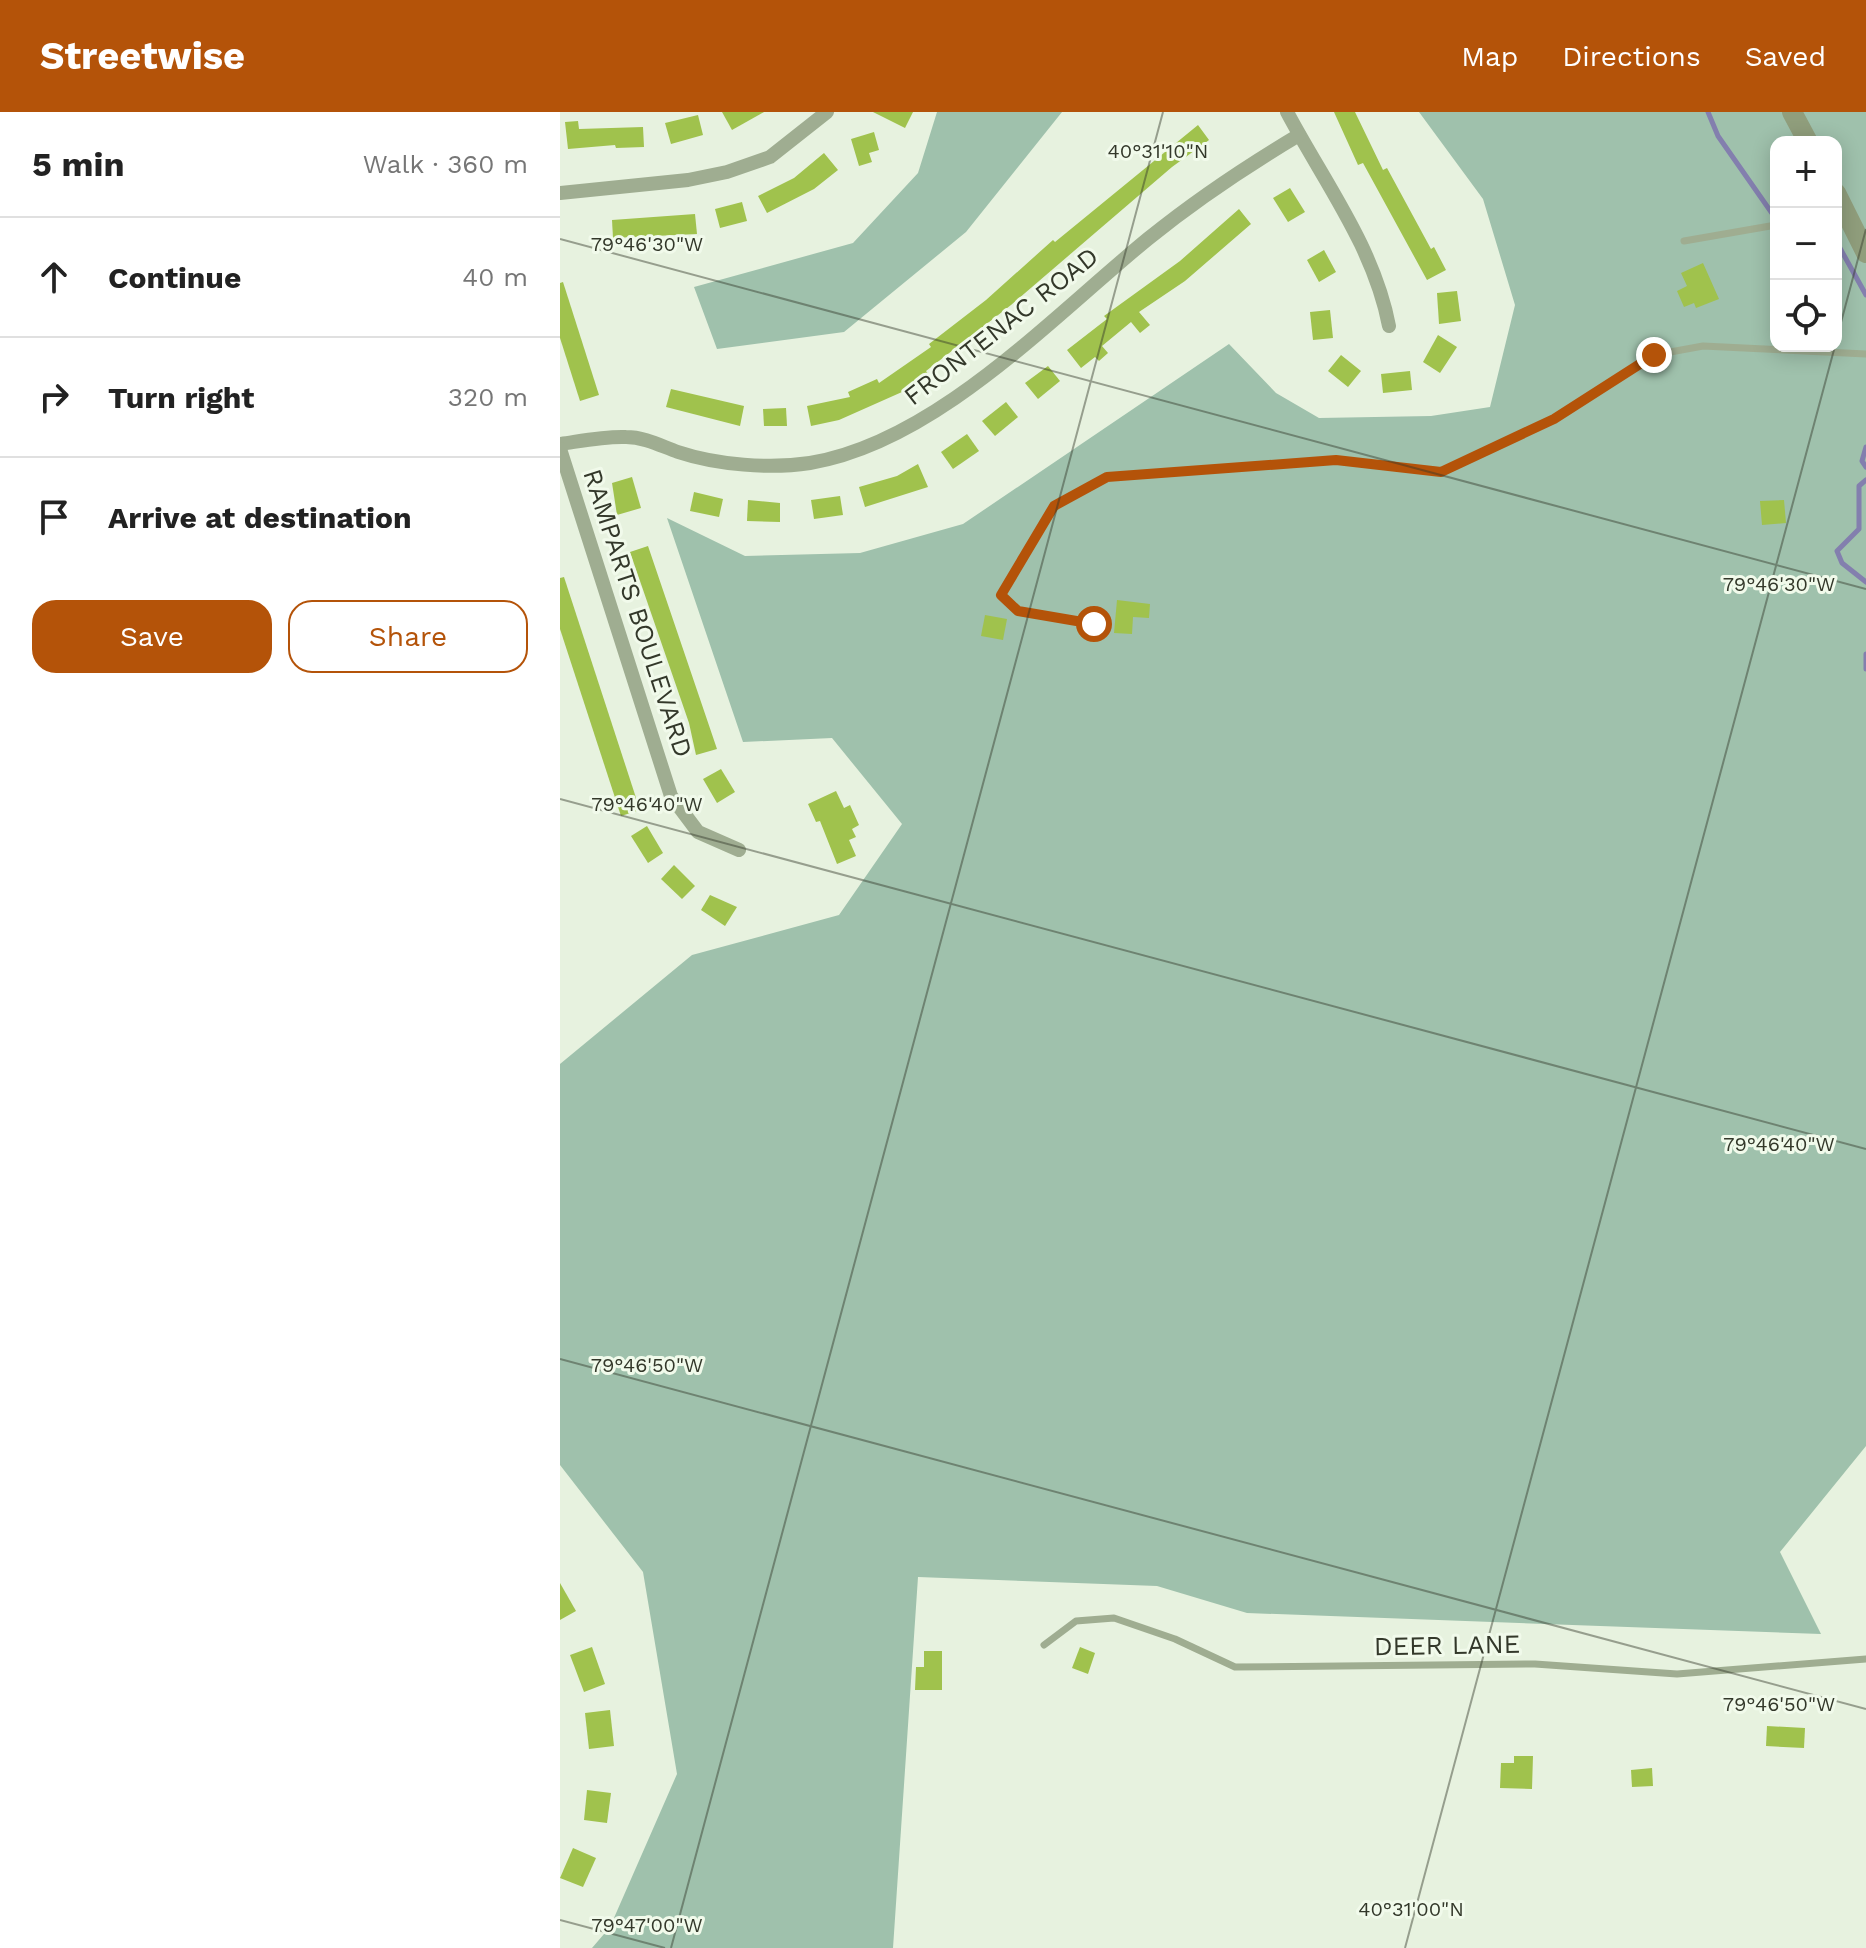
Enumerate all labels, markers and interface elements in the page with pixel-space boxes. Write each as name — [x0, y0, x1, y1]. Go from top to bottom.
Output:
text: Streetwise — [40, 34, 245, 78]
text: Map — [1461, 40, 1518, 73]
text: Directions — [1562, 40, 1701, 73]
text: Saved — [1745, 40, 1826, 73]
map controls — [1770, 136, 1842, 352]
button: + — [1770, 136, 1842, 208]
text: 40°31'10"N — [1108, 139, 1208, 163]
text: 5 min — [32, 144, 125, 184]
text: Walk · 360 m — [363, 149, 528, 179]
button: − — [1770, 208, 1842, 280]
text: 79°46'30"W — [591, 232, 703, 256]
street label: FRONTENAC ROAD — [898, 241, 1104, 411]
icon: ahead — [32, 255, 76, 299]
text: Continue — [108, 260, 241, 295]
text: 40 m — [462, 262, 528, 292]
button: locate — [1770, 280, 1842, 352]
route end — [1636, 337, 1672, 373]
icon: right — [32, 375, 76, 419]
text: Turn right — [108, 380, 254, 415]
text: 320 m — [448, 382, 528, 412]
street label: RAMPARTS BOULEVARD — [577, 465, 699, 761]
icon: arrive — [32, 495, 76, 539]
text: Arrive at destination — [108, 500, 412, 535]
text: 79°46'30"W — [1723, 572, 1835, 596]
button: Save — [32, 600, 272, 673]
button: Share — [288, 600, 528, 673]
route start — [1076, 606, 1112, 642]
text: 79°46'40"W — [591, 792, 703, 816]
text: 79°46'40"W — [1723, 1132, 1835, 1156]
text: 79°46'50"W — [591, 1353, 703, 1377]
street label: DEER LANE — [1374, 1629, 1520, 1661]
text: 79°46'50"W — [1723, 1692, 1835, 1716]
text: 40°31'00"N — [1358, 1897, 1464, 1921]
text: 79°47'00"W — [591, 1913, 703, 1937]

